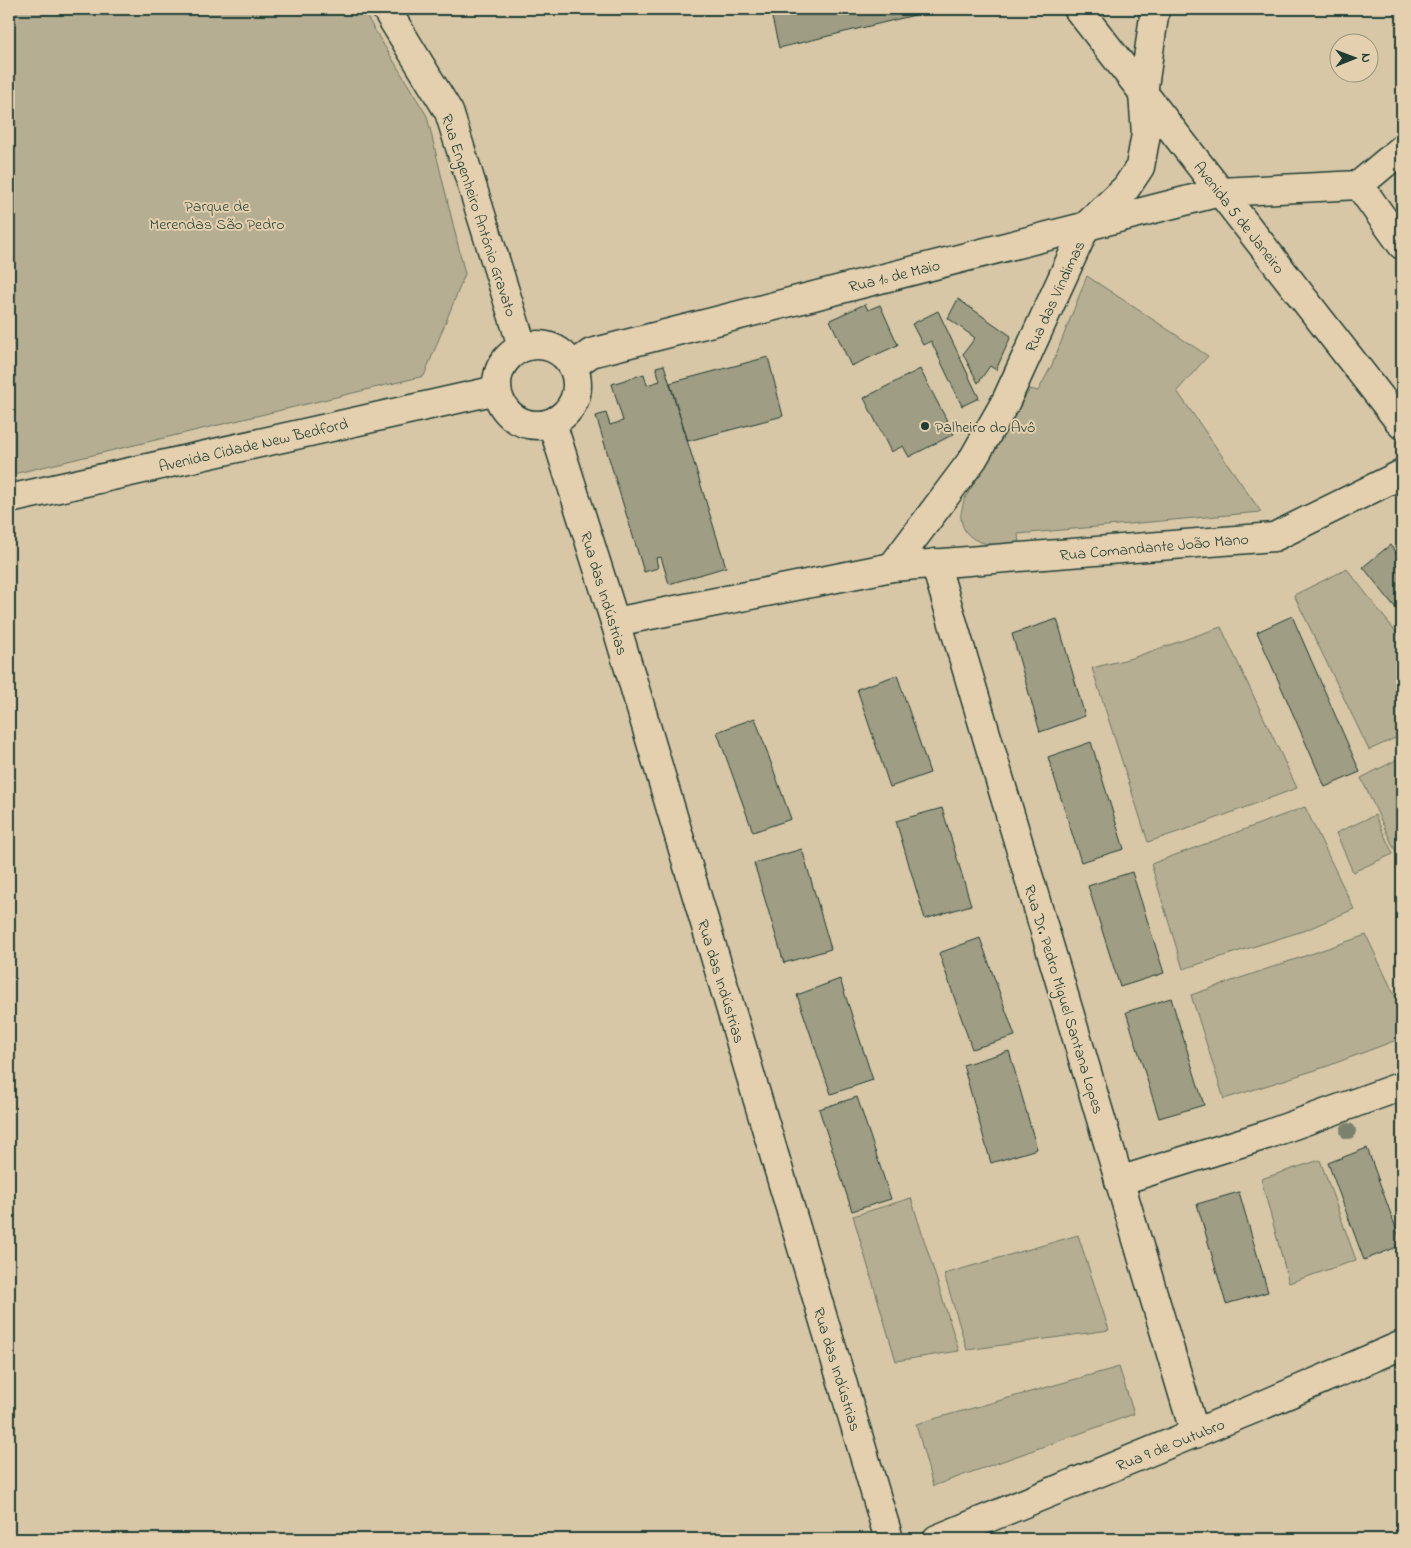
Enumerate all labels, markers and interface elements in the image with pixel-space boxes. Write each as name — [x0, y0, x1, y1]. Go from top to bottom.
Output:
north arrow — [1328, 32, 1378, 82]
text: N — [1355, 53, 1376, 63]
street label: Rua Engenheiro António Gravato — [434, 111, 522, 320]
street label: Avenida 5 de Janeiro — [1187, 157, 1290, 280]
park label: Parque de Merendas São Pedro — [149, 195, 285, 237]
street label: Rua das Vindimas — [1019, 237, 1092, 357]
street label: Rua 1º de Maio — [846, 254, 943, 300]
street label: Avenida Cidade New Bedford — [156, 412, 351, 479]
place label: Palheiro do Avô — [935, 416, 1035, 440]
marker: Palheiro do Avô — [919, 420, 931, 432]
street label: Rua Comandante João Mano — [1059, 528, 1250, 568]
street label: Rua das Indústrias — [573, 529, 633, 658]
street label: Rua Dr. Pedro Miguel Santana Lopes — [1017, 882, 1109, 1117]
street label: Rua das Indústrias — [690, 917, 750, 1046]
street label: Rua das Indústrias — [806, 1305, 866, 1434]
street label: Rua 9 de Outubro — [1113, 1413, 1229, 1479]

